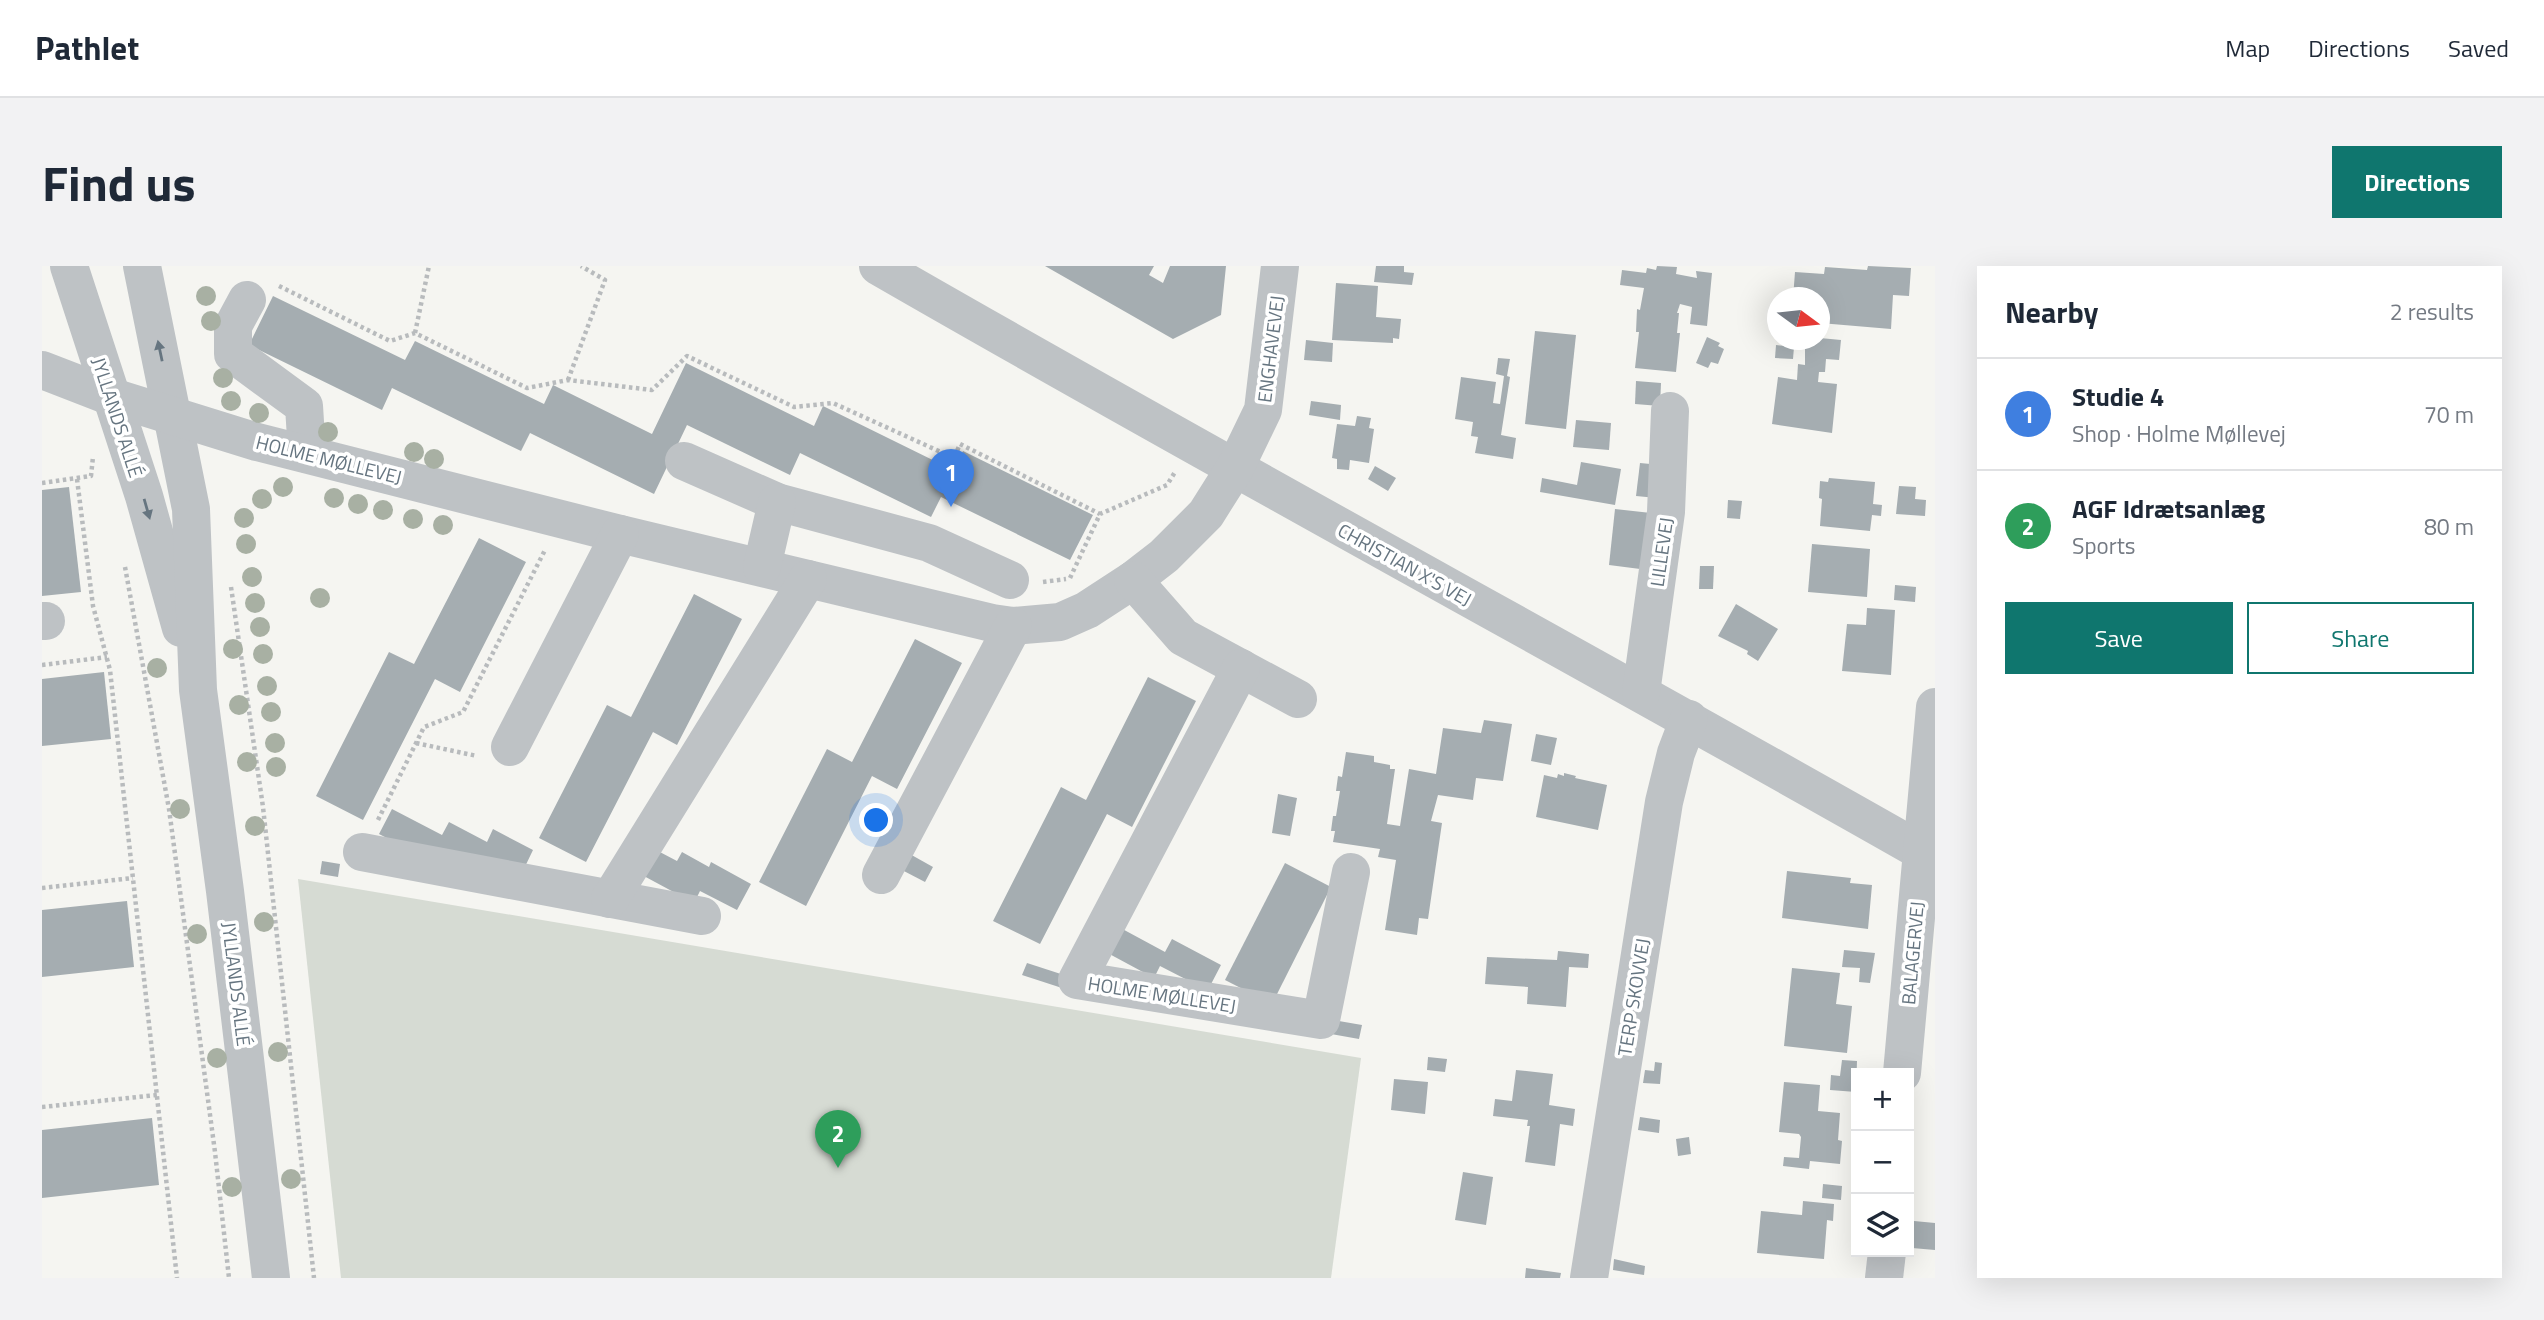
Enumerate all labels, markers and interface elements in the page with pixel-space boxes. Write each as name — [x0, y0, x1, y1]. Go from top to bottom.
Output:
text: Pathlet — [35, 23, 139, 73]
text: Map — [2225, 30, 2270, 66]
text: Directions — [2308, 30, 2410, 66]
text: Saved — [2448, 30, 2509, 66]
text: Find us — [42, 145, 196, 220]
button: Directions — [2332, 146, 2502, 218]
north arrow — [1767, 287, 1830, 350]
text: Nearby — [2005, 289, 2098, 335]
street label: ENGHAVEVEJ — [1249, 294, 1291, 404]
text: 2 results — [2390, 294, 2474, 329]
one-way arrow — [155, 339, 166, 361]
street label: JYLLANDS ALLÉ — [85, 353, 151, 481]
text: Studie 4 — [2072, 377, 2164, 416]
text: 1 — [2022, 397, 2034, 432]
text: 70 m — [2424, 397, 2474, 432]
text: Shop · Holme Møllevej — [2072, 416, 2286, 451]
street label: HOLME MØLLEVEJ — [253, 427, 405, 491]
pin: 1 — [928, 449, 974, 507]
text: AGF Idrætsanlæg — [2072, 489, 2265, 528]
one-way arrow — [143, 499, 153, 520]
text: 2 — [2022, 509, 2034, 544]
text: 80 m — [2424, 509, 2474, 544]
street label: CHRISTIAN X'S VEJ — [1333, 515, 1477, 613]
street label: LILLEVEJ — [1642, 516, 1680, 588]
text: Sports — [2072, 528, 2135, 563]
button: Save — [2005, 602, 2233, 674]
button: Share — [2247, 602, 2474, 674]
your location — [859, 803, 893, 837]
street label: BALAGERVEJ — [1893, 900, 1931, 1006]
street label: JYLLANDS ALLÉ — [215, 920, 259, 1048]
street label: TERP SKOVVEJ — [1609, 936, 1657, 1058]
street label: HOLME MØLLEVEJ — [1086, 968, 1238, 1020]
map controls — [1851, 1068, 1914, 1257]
button: + — [1851, 1068, 1914, 1131]
pin: 2 — [815, 1110, 861, 1168]
button: − — [1851, 1131, 1914, 1194]
button: layers — [1851, 1194, 1914, 1257]

